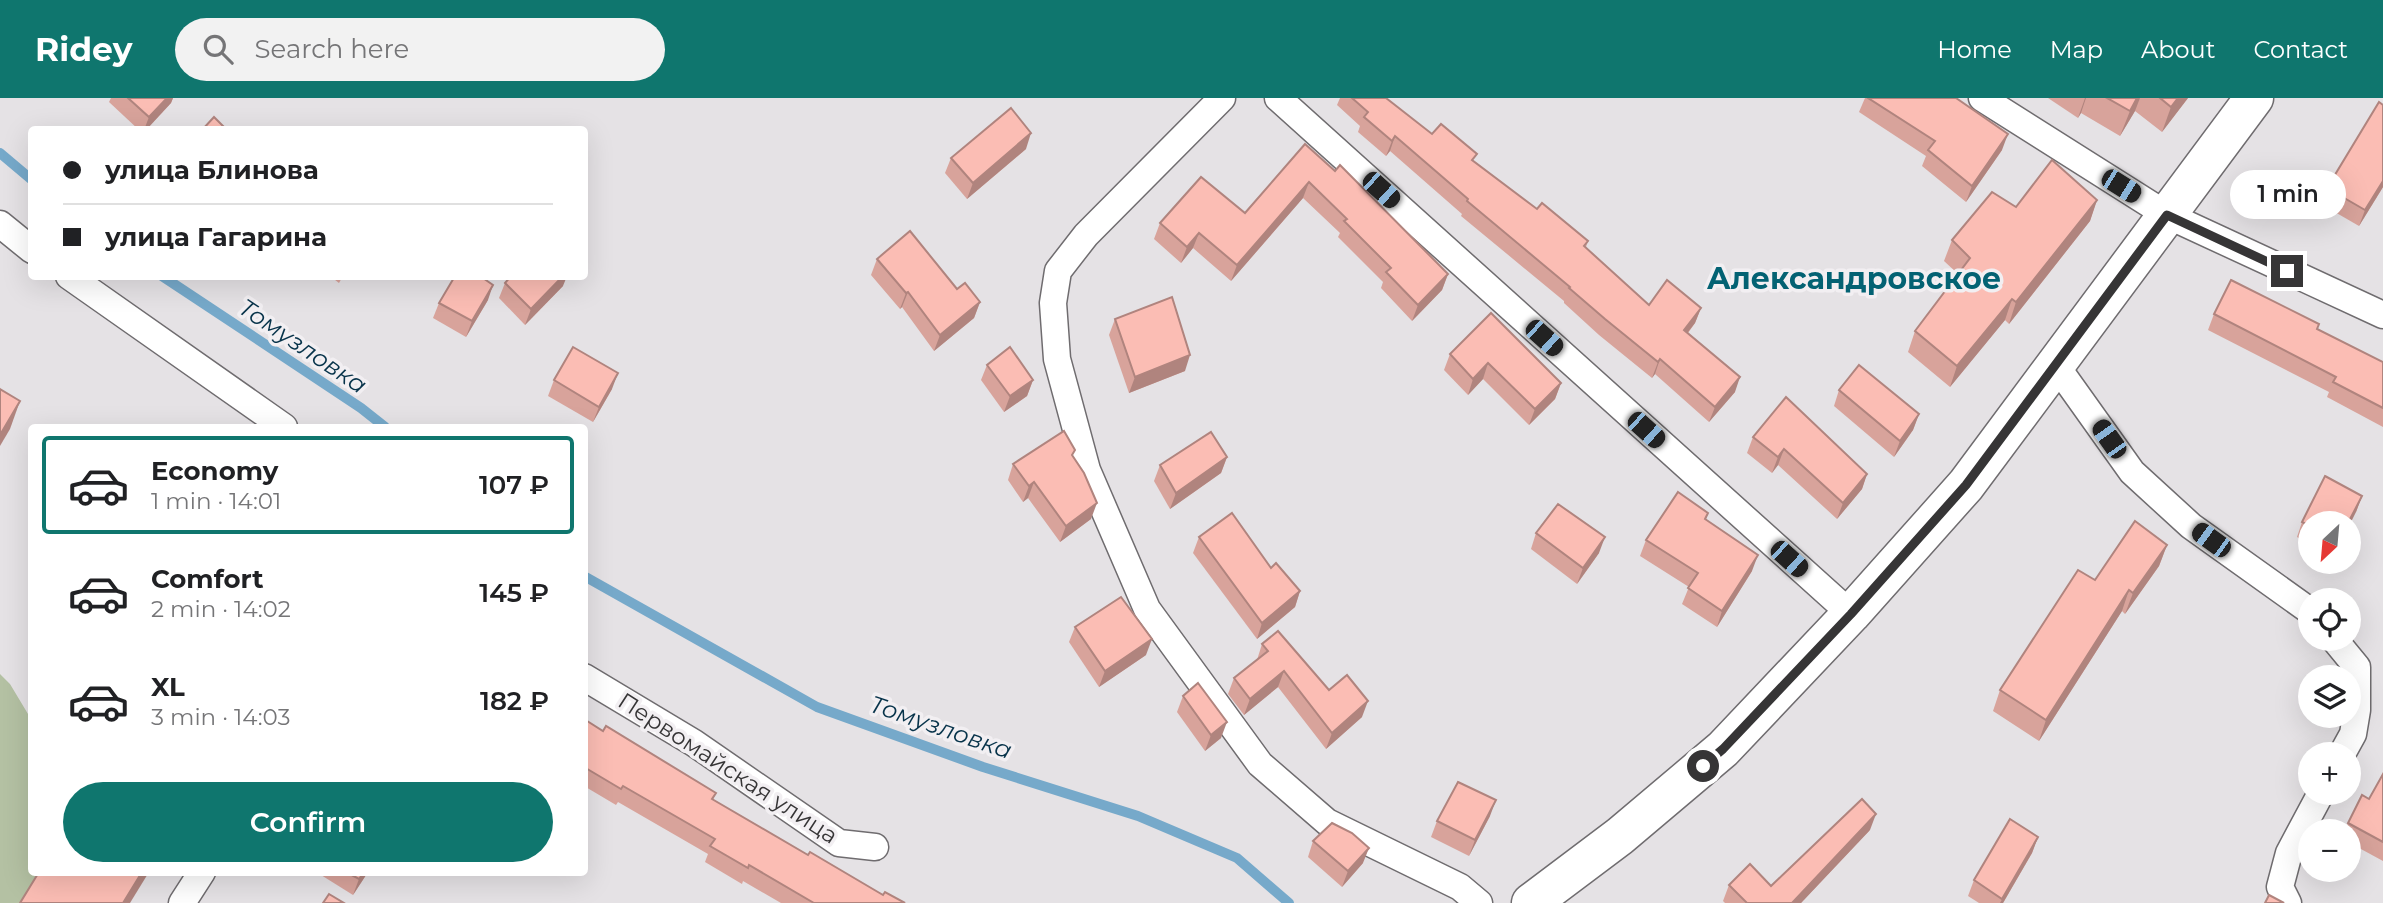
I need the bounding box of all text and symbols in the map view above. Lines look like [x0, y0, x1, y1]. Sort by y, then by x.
search box [175, 18, 665, 81]
text: Ridey [35, 29, 133, 69]
icon: search [199, 30, 237, 68]
text: Search here [255, 33, 409, 65]
text: Home [1937, 35, 2012, 64]
text: Map [2050, 35, 2103, 64]
text: About [2141, 35, 2215, 64]
text: Contact [2253, 35, 2348, 64]
text: улица Блинова [105, 154, 319, 186]
car [2098, 166, 2145, 206]
car [1359, 168, 1404, 212]
callout: 1 min [2229, 170, 2345, 218]
text: 1 min [2257, 180, 2319, 208]
text: улица Гагарина [105, 221, 327, 253]
route end [2271, 255, 2303, 287]
district label: Александровское [1707, 260, 2001, 297]
water label: Томузловка [233, 292, 373, 400]
car [1522, 316, 1567, 360]
car [1624, 408, 1669, 452]
car [2089, 416, 2130, 462]
icon: car [67, 454, 130, 517]
text: Economy [151, 455, 278, 487]
text: 107 ₽ [479, 469, 549, 501]
text: 1 min · 14:01 [151, 487, 281, 515]
north arrow [2298, 511, 2361, 574]
map controls [2298, 511, 2361, 882]
car [2188, 519, 2235, 561]
car [1767, 537, 1812, 581]
icon: car [67, 562, 130, 625]
text: Comfort [151, 563, 263, 595]
text: 145 ₽ [479, 577, 549, 609]
button: locate [2298, 588, 2361, 651]
text: 2 min · 14:02 [151, 595, 291, 623]
button: layers [2298, 665, 2361, 728]
icon: car [67, 670, 130, 733]
text: XL [151, 671, 185, 703]
text: 182 ₽ [480, 685, 549, 717]
street label: Первомайская улица [613, 686, 843, 850]
water label: Томузловка [866, 689, 1016, 765]
text: 3 min · 14:03 [151, 703, 290, 731]
button: + [2298, 742, 2361, 805]
route start [1687, 750, 1719, 782]
button: Confirm [63, 782, 553, 862]
button: − [2298, 819, 2361, 882]

